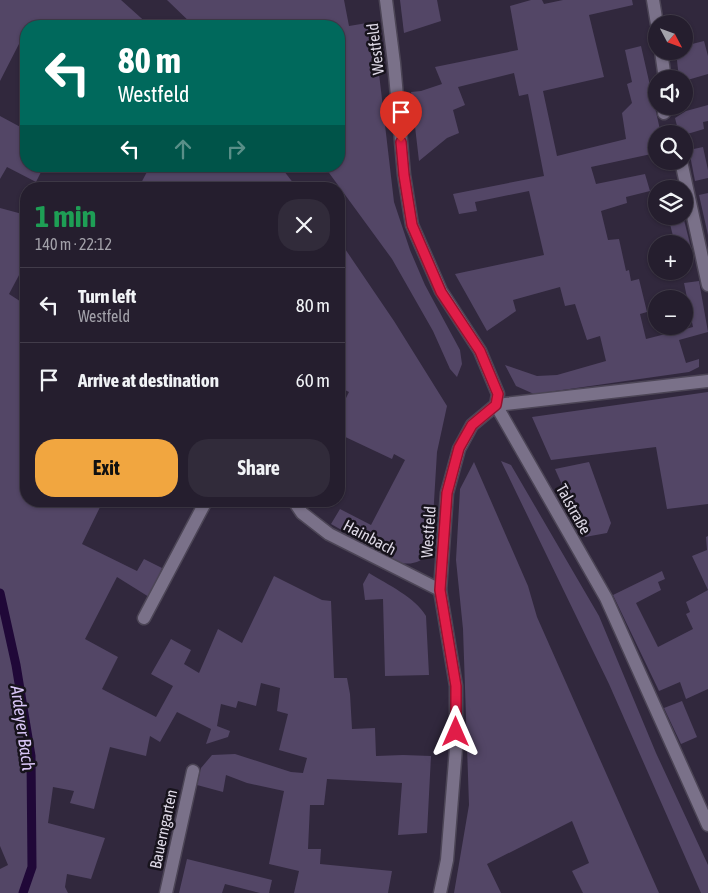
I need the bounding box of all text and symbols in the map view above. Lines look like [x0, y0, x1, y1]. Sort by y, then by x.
north arrow [648, 15, 692, 60]
map controls [648, 15, 693, 335]
street label: Westfeld [363, 22, 387, 76]
icon: left [35, 40, 100, 105]
text: 80 m [118, 40, 181, 80]
button: sound [648, 70, 693, 115]
text: Westfeld [118, 81, 189, 107]
pin [380, 91, 422, 142]
icon: arrive [387, 98, 415, 126]
button: search [648, 125, 693, 170]
icon: left [116, 135, 144, 163]
icon: ahead [169, 135, 197, 163]
icon: right [222, 135, 250, 163]
button: layers [648, 180, 693, 225]
text: 1 min [35, 199, 96, 233]
button: close [278, 199, 330, 251]
text: 140 m · 22:12 [35, 235, 112, 253]
button: + [648, 235, 693, 280]
text: Turn left [78, 285, 136, 307]
button: − [648, 290, 693, 335]
icon: left [35, 291, 63, 319]
text: 80 m [296, 294, 330, 316]
text: Westfeld [78, 307, 130, 325]
icon: arrive [35, 366, 63, 394]
text: Arrive at destination [78, 369, 219, 391]
text: 60 m [296, 369, 330, 391]
button: Exit [35, 439, 178, 497]
button: Share [188, 439, 330, 497]
street label: Talstraße [553, 481, 595, 537]
street label: Westfeld [417, 505, 439, 559]
street label: Hainbach [341, 516, 399, 558]
water label: Ardeyer Bach [7, 683, 39, 772]
position arrow [429, 705, 481, 757]
street label: Bauerngarten [146, 788, 181, 870]

